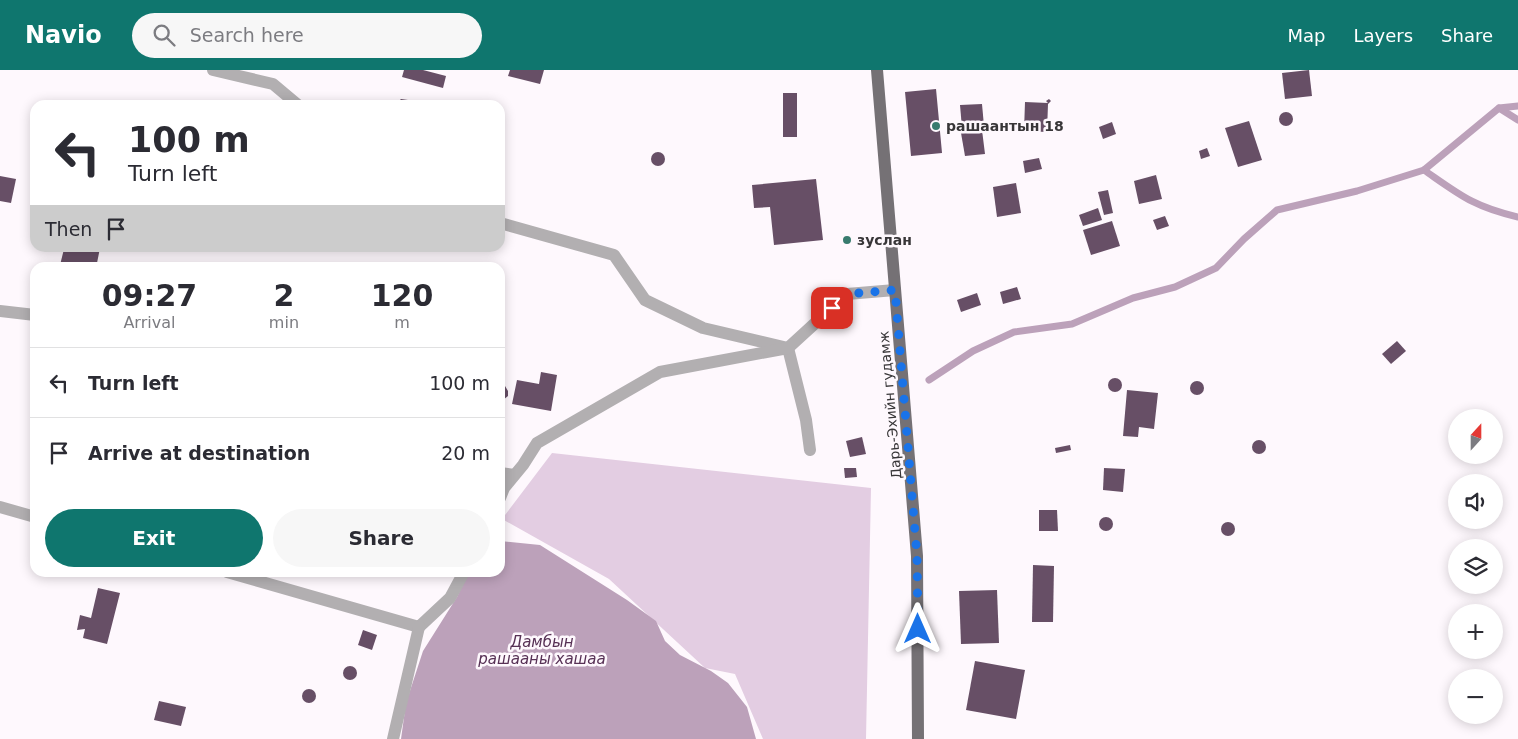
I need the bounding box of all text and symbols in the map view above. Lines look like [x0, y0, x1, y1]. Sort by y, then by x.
search box [132, 13, 482, 58]
text: Navio [25, 21, 102, 49]
icon: search [150, 21, 178, 49]
text: Search here [190, 24, 304, 46]
text: Map [1287, 25, 1325, 46]
text: Layers [1353, 25, 1413, 46]
text: Share [1441, 25, 1493, 46]
place label: рашаантын 18 [946, 118, 1064, 134]
icon: left [45, 120, 110, 185]
text: 100 m [128, 120, 250, 160]
marker: рашаантын 18 [930, 120, 942, 132]
text: Turn left [128, 161, 217, 186]
icon: arrive [102, 215, 130, 243]
text: Then [45, 218, 92, 240]
place label: зуслан [857, 232, 912, 248]
marker: зуслан [841, 234, 853, 246]
text: 09:27 [102, 278, 197, 313]
text: 2 [273, 278, 294, 313]
text: 120 [371, 278, 433, 313]
pin [811, 287, 853, 329]
icon: arrive [818, 294, 846, 322]
text: Arrival [123, 313, 175, 332]
text: min [269, 313, 299, 332]
text: m [394, 313, 410, 332]
street label: Дарь-Эхийн гудамж [876, 330, 904, 480]
icon: left [45, 369, 73, 397]
text: Turn left [88, 372, 179, 394]
text: 100 m [429, 372, 490, 394]
north arrow [1448, 409, 1502, 464]
map controls [1448, 409, 1503, 724]
icon: arrive [45, 439, 73, 467]
text: Arrive at destination [88, 442, 310, 464]
text: 20 m [441, 442, 490, 464]
button: sound [1448, 474, 1503, 529]
button: Exit [45, 509, 263, 567]
button: Share [273, 509, 490, 567]
button: layers [1448, 539, 1503, 594]
position arrow [891, 602, 943, 654]
button: + [1448, 604, 1503, 659]
water label: Дамбын рашааны хашаа [477, 633, 606, 668]
button: − [1448, 669, 1503, 724]

